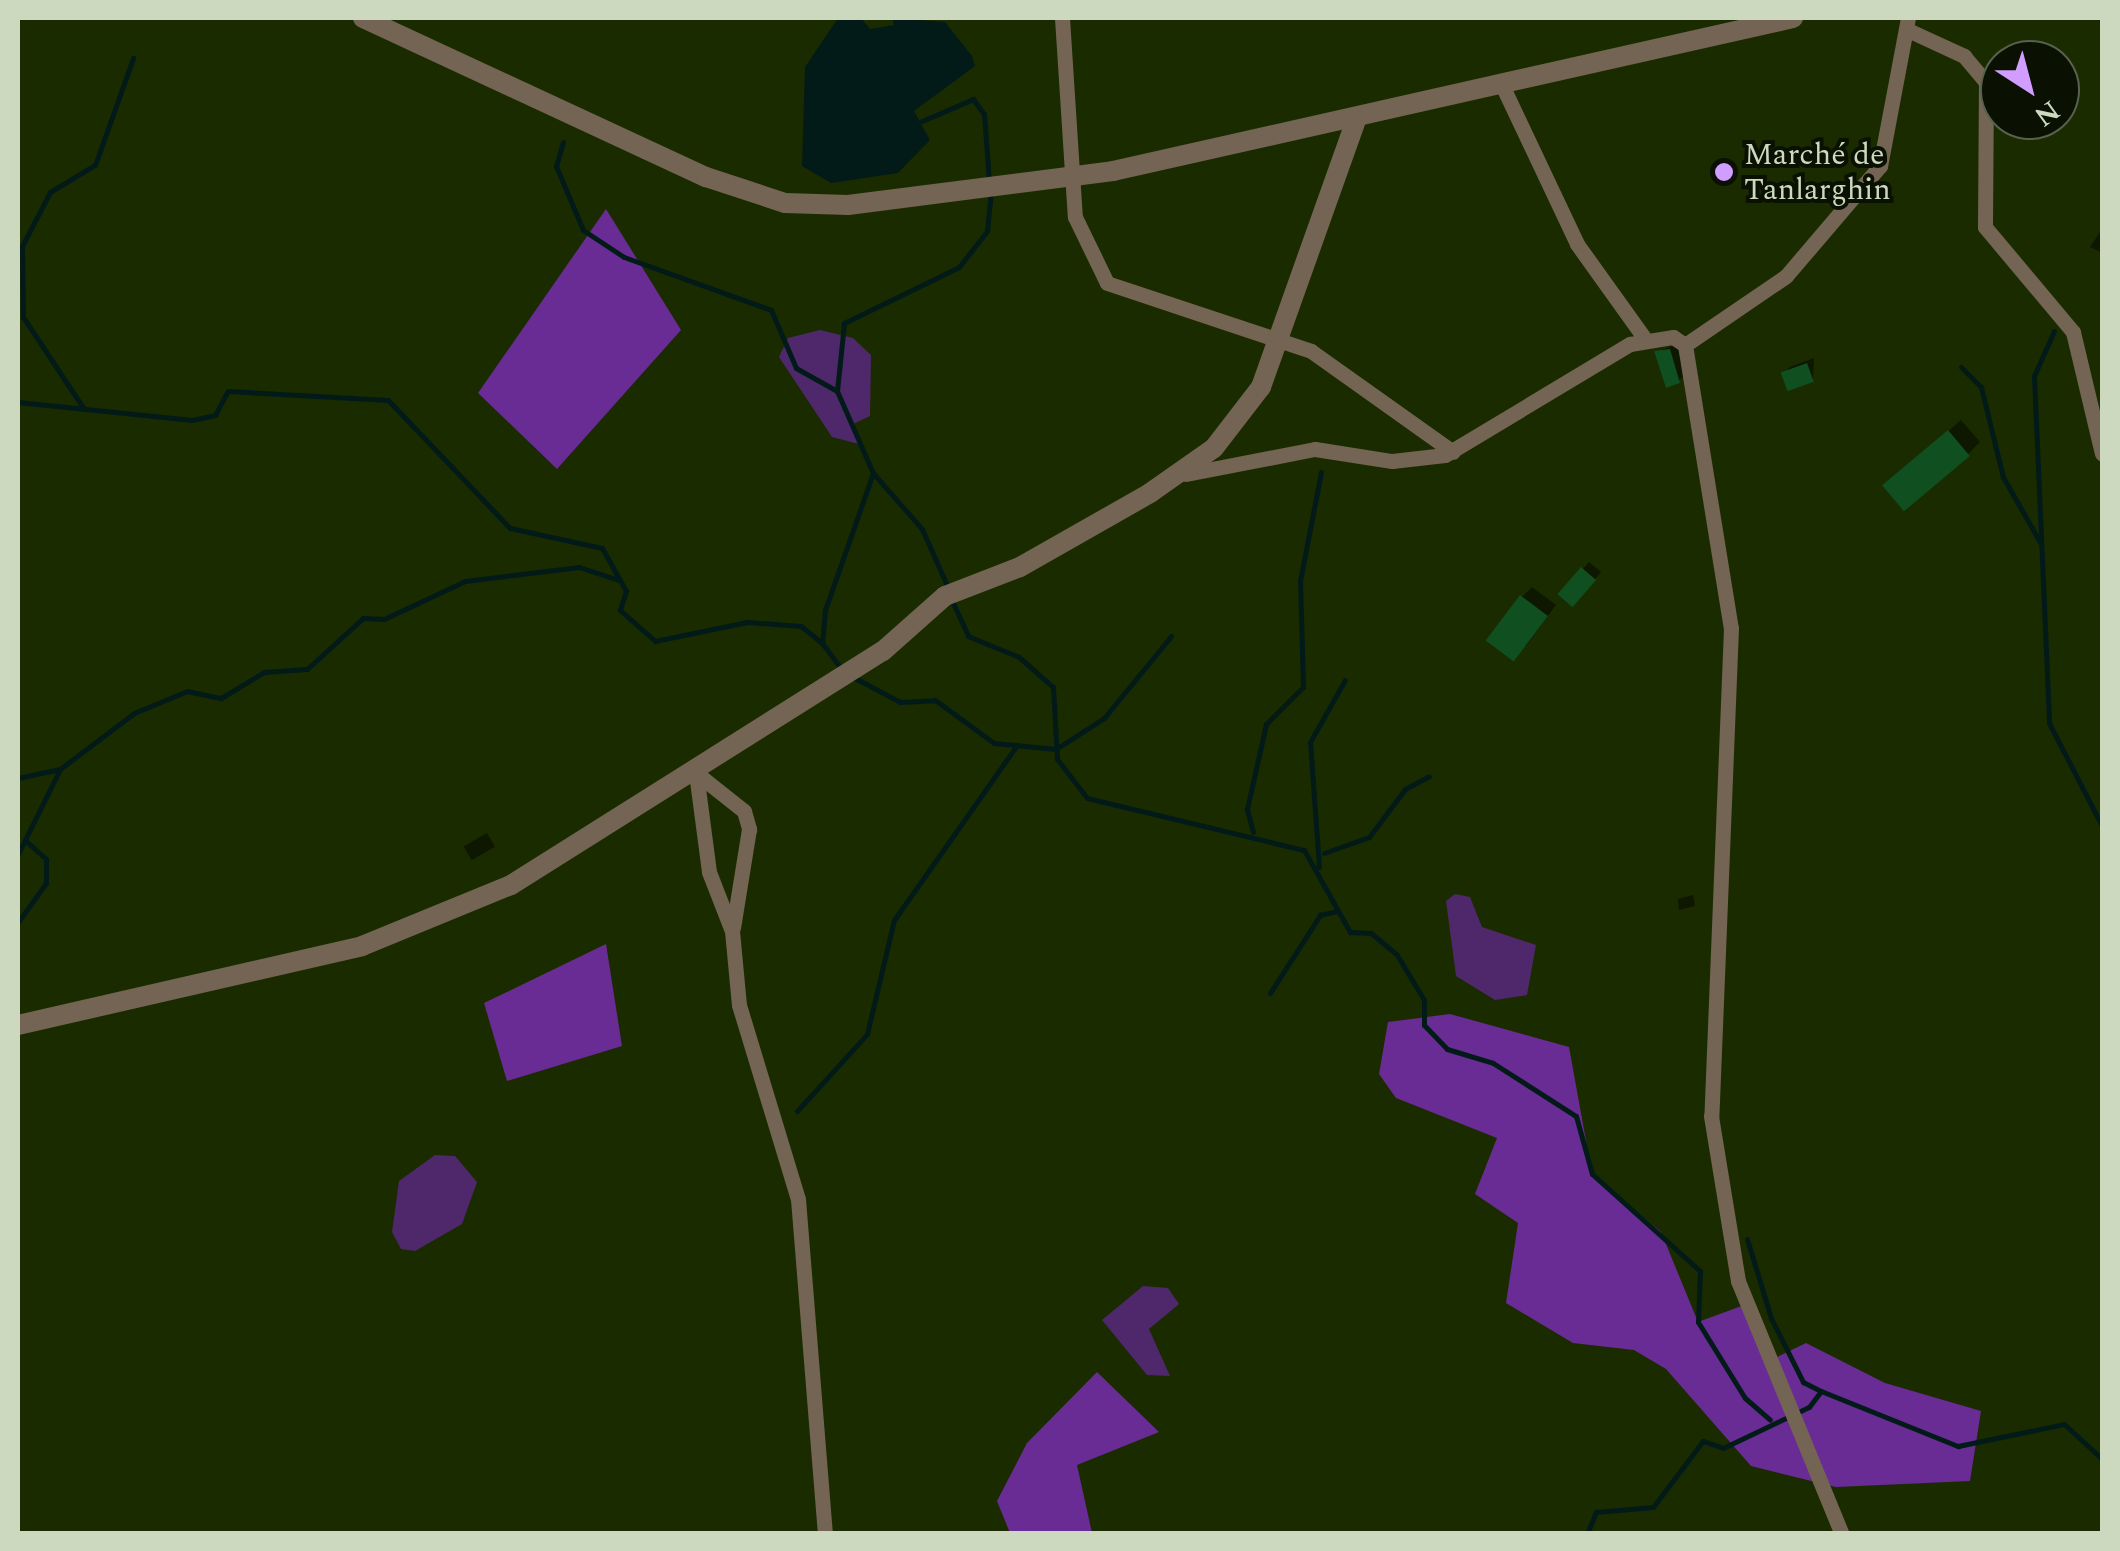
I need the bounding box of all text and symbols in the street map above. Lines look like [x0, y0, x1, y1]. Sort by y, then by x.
north arrow [1980, 40, 2080, 140]
text: N [2025, 89, 2069, 137]
place label: Marché de Tanlarghin [1744, 137, 1891, 208]
marker: Marché de Tanlarghin [1713, 161, 1735, 183]

